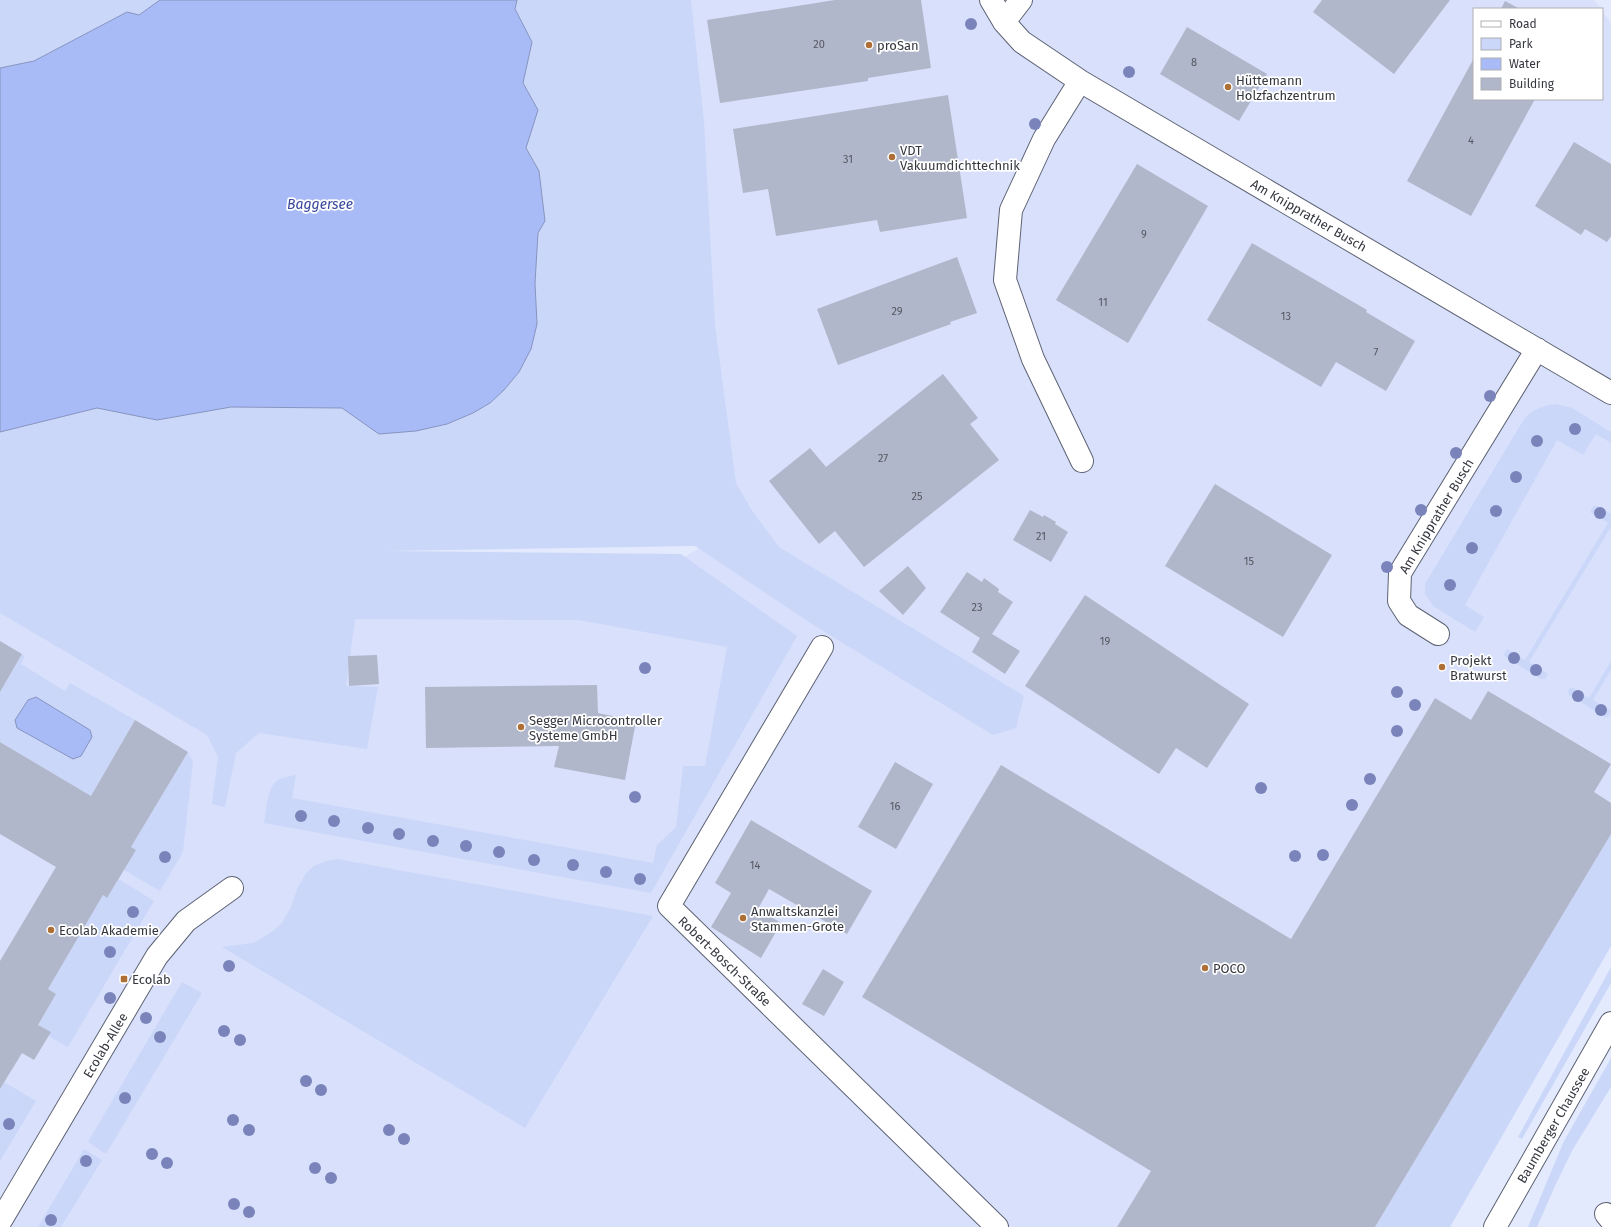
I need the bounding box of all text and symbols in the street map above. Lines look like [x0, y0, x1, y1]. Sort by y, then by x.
legend [1473, 8, 1603, 100]
text: Road [1509, 17, 1537, 31]
text: Park [1509, 37, 1533, 51]
house number: 20 [813, 38, 825, 51]
place label: proSan [877, 38, 919, 53]
marker: proSan [864, 40, 874, 50]
house number: 8 [1191, 56, 1197, 69]
text: Water [1509, 57, 1541, 71]
place label: Hüttemann Holzfachzentrum [1236, 73, 1336, 103]
text: Building [1509, 77, 1555, 91]
marker: Hüttemann Holzfachzentrum [1223, 82, 1233, 92]
house number: 4 [1468, 134, 1474, 147]
place label: VDT Vakuumdichttechnik [900, 143, 1020, 173]
marker: VDT Vakuumdichttechnik [887, 152, 897, 162]
house number: 31 [843, 153, 853, 166]
street label: Am Knipprather Busch [1248, 176, 1369, 255]
water label: Baggersee [287, 196, 353, 213]
house number: 9 [1141, 228, 1147, 241]
house number: 11 [1098, 296, 1108, 309]
house number: 29 [891, 305, 903, 318]
house number: 13 [1281, 310, 1291, 323]
house number: 7 [1374, 346, 1379, 359]
house number: 27 [878, 452, 888, 465]
street label: Am Knipprather Busch [1396, 456, 1477, 576]
house number: 25 [912, 490, 923, 503]
house number: 21 [1036, 530, 1046, 543]
house number: 15 [1244, 555, 1255, 568]
house number: 23 [972, 601, 982, 614]
house number: 19 [1100, 635, 1110, 648]
place label: Projekt Bratwurst [1450, 653, 1507, 683]
marker: Projekt Bratwurst [1437, 662, 1447, 672]
place label: Segger Microcontroller Systeme GmbH [529, 713, 662, 743]
marker: Segger Microcontroller Systeme GmbH [516, 722, 526, 732]
house number: 16 [890, 800, 900, 813]
house number: 14 [750, 859, 760, 872]
place label: Anwaltskanzlei Stammen-Grote [751, 904, 844, 934]
street label: Robert-Bosch-Straße [675, 913, 774, 1009]
marker: Anwaltskanzlei Stammen-Grote [738, 913, 748, 923]
place label: Ecolab Akademie [59, 923, 159, 938]
marker: Ecolab Akademie [46, 925, 56, 935]
place label: POCO [1213, 961, 1246, 976]
marker: POCO [1200, 963, 1210, 973]
place label: Ecolab [132, 972, 171, 987]
marker: Ecolab [119, 974, 129, 984]
street label: Ecolab-Allee [80, 1010, 131, 1080]
street label: Baumberger Chaussee [1514, 1065, 1593, 1186]

